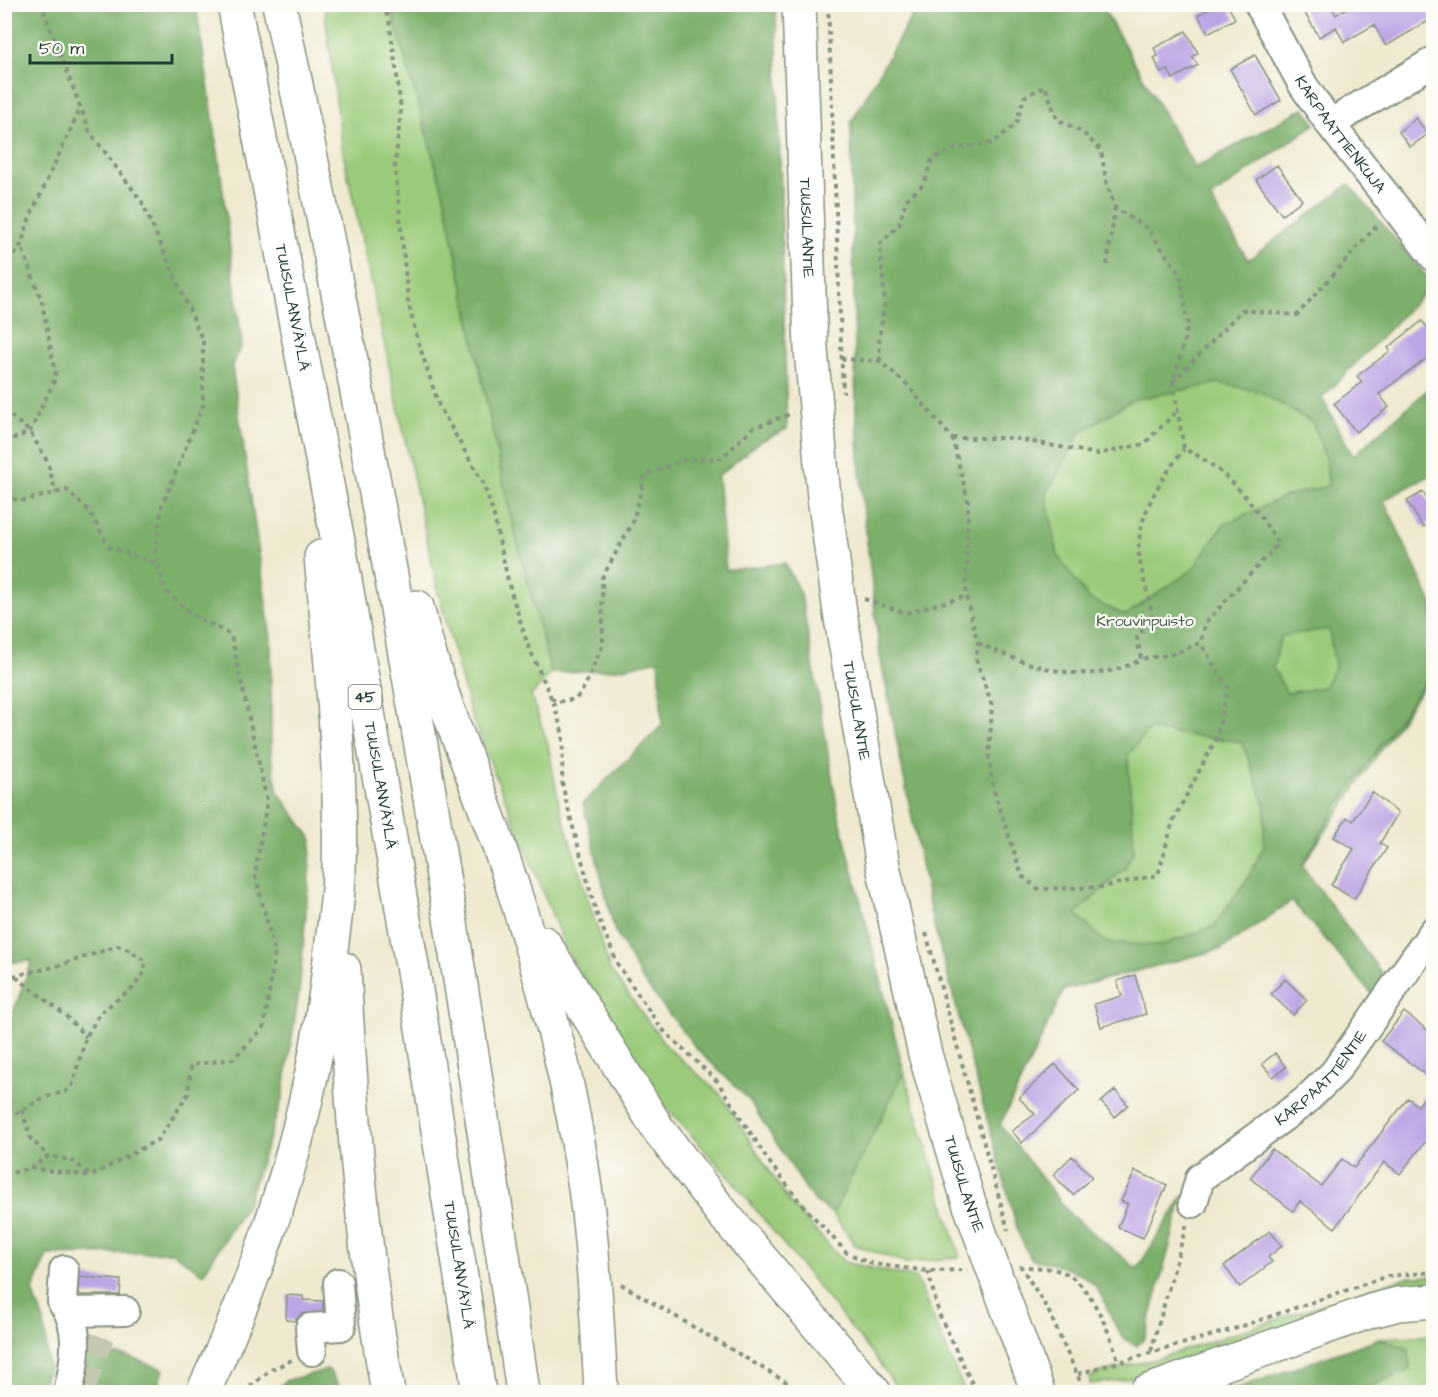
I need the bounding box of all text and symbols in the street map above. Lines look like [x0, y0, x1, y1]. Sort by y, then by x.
scale bar [30, 27, 172, 65]
text: 50 m [39, 36, 84, 61]
street label: KARPAATTIENKUJA [1289, 72, 1391, 198]
street label: TUUSULANTIE [794, 177, 820, 279]
street label: TUUSULANVÄYLÄ [270, 242, 316, 373]
park label: Krouvinpuisto [1096, 610, 1194, 632]
street label: TUUSULANTIE [837, 659, 876, 763]
road number: 45 [348, 685, 382, 709]
street label: TUUSULANVÄYLÄ [359, 720, 403, 851]
street label: KARPAATTIENTIE [1270, 1025, 1372, 1131]
street label: TUUSULANTIE [939, 1133, 990, 1236]
street label: TUUSULANVÄYLÄ [438, 1200, 480, 1330]

